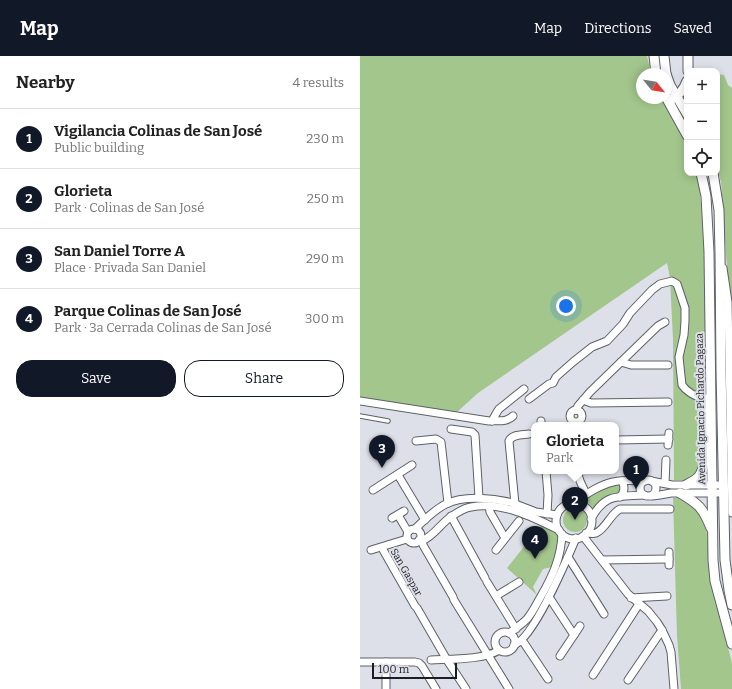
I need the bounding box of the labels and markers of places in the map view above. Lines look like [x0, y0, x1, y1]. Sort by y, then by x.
pin: 3 [369, 435, 395, 468]
pin: 1 [623, 456, 649, 489]
pin: 2 [562, 487, 588, 520]
pin: 4 [522, 526, 548, 559]

